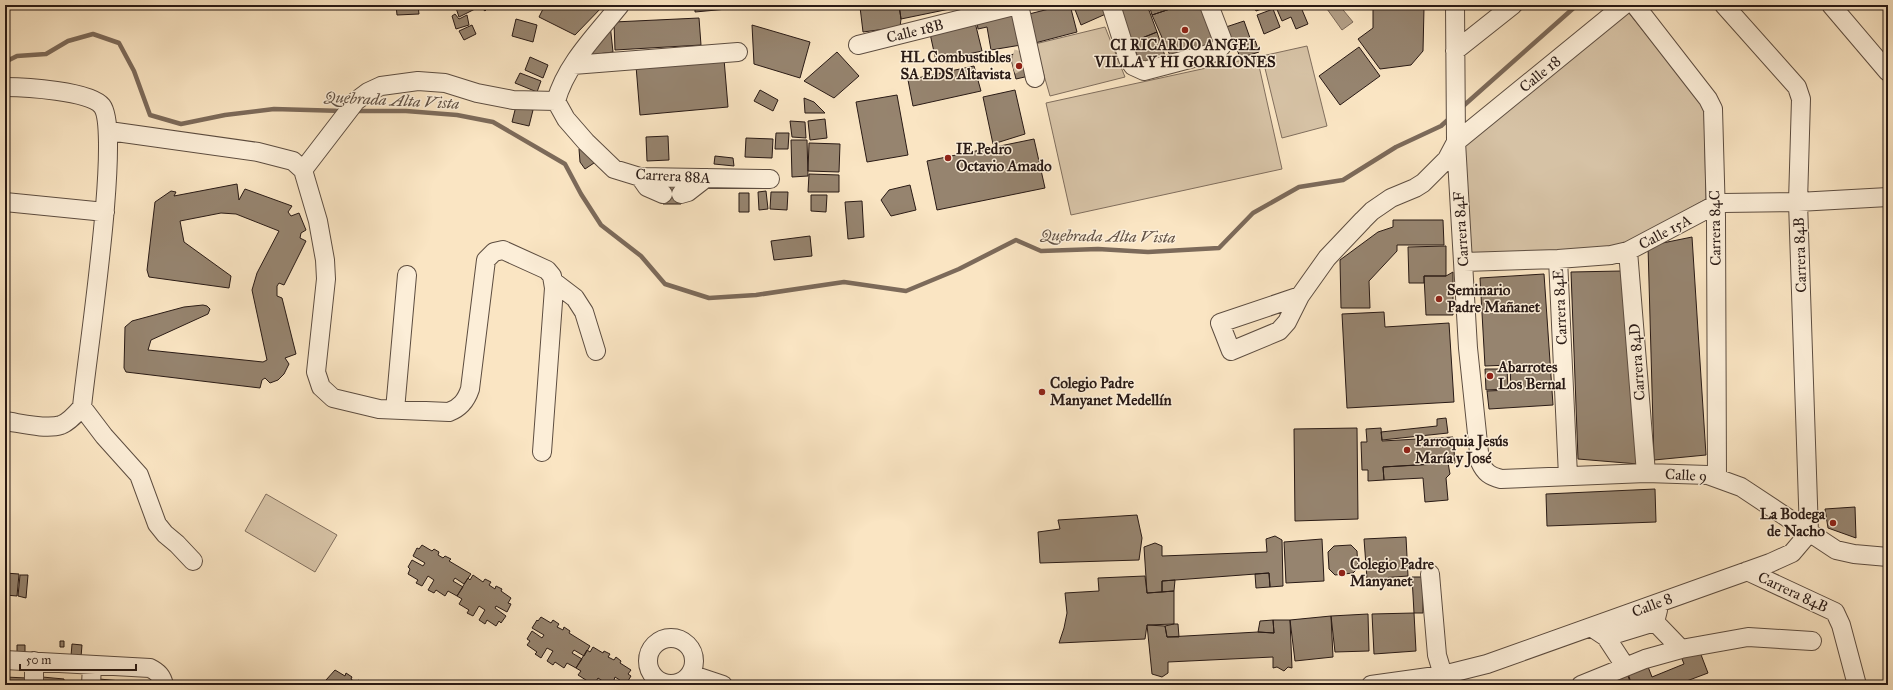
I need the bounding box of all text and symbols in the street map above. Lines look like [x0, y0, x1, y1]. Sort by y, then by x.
street label: Calle 18B [885, 15, 945, 47]
marker: CI RICARDO ANGEL VILLA Y HI GORRIONES [1180, 25, 1190, 35]
place label: CI RICARDO ANGEL VILLA Y HI GORRIONES [1093, 36, 1276, 71]
place label: HL Combustibles SA EDS Altavista [900, 48, 1012, 83]
street label: Calle 18 [1516, 52, 1564, 96]
marker: HL Combustibles SA EDS Altavista [1014, 61, 1024, 71]
water label: Quebrada Alta Vista [323, 87, 460, 113]
place label: IE Pedro Octavio Amado [956, 140, 1052, 175]
marker: IE Pedro Octavio Amado [943, 153, 953, 163]
street label: Carrera 88A [635, 165, 711, 187]
street label: Carrera 84C [1705, 190, 1725, 266]
street label: Carrera 84F [1449, 191, 1473, 267]
street label: Calle 15A [1636, 211, 1694, 253]
street label: Carrera 84B [1790, 217, 1810, 293]
water label: Quebrada Alta Vista [1039, 225, 1176, 247]
street label: Carrera 84E [1549, 268, 1571, 346]
place label: Seminario Padre Mañanet [1447, 281, 1541, 316]
marker: Seminario Padre Mañanet [1434, 294, 1444, 304]
street label: Carrera 84D [1625, 323, 1649, 401]
place label: Abarrotes Los Bernal [1497, 358, 1567, 393]
marker: Abarrotes Los Bernal [1485, 371, 1495, 381]
place label: Colegio Padre Manyanet Medellín [1050, 374, 1172, 410]
marker: Colegio Padre Manyanet Medellín [1037, 387, 1047, 397]
place label: Parroquia Jesús María y José [1415, 432, 1509, 468]
marker: Parroquia Jesús María y José [1402, 445, 1412, 455]
street label: Calle 9 [1664, 465, 1708, 485]
place label: La Bodega de Nacho [1760, 505, 1826, 540]
marker: La Bodega de Nacho [1828, 518, 1838, 528]
place label: Colegio Padre Manyanet [1350, 555, 1435, 591]
marker: Colegio Padre Manyanet [1337, 568, 1347, 578]
street label: Carrera 84B [1755, 568, 1831, 616]
street label: Calle 8 [1629, 589, 1675, 621]
scale bar [20, 646, 136, 672]
text: 50 m [26, 653, 51, 667]

